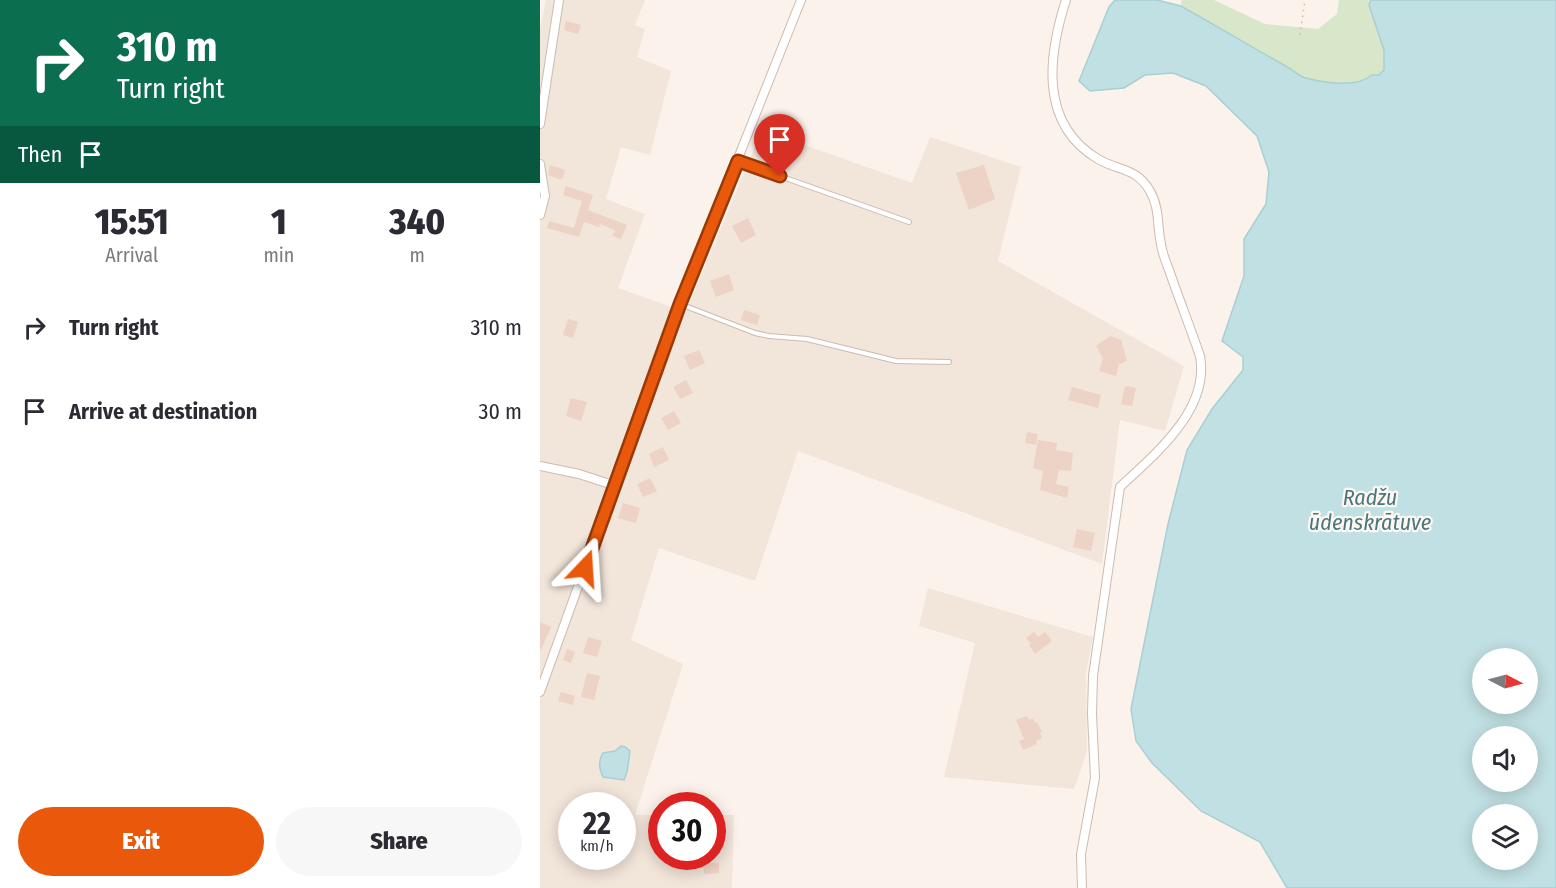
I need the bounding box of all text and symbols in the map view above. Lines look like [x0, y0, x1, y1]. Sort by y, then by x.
text: 310 m [117, 22, 218, 72]
icon: right [18, 24, 96, 102]
text: Turn right [117, 73, 225, 105]
pin [754, 114, 805, 176]
icon: arrive [763, 123, 796, 156]
icon: arrive [74, 138, 107, 171]
text: Then [18, 141, 62, 168]
text: 15:51 [95, 200, 169, 244]
text: 1 [271, 200, 287, 244]
text: 340 [389, 200, 445, 244]
text: Arrival [105, 243, 158, 267]
text: min [263, 243, 294, 267]
text: m [409, 243, 425, 267]
icon: right [18, 311, 51, 344]
text: Turn right [69, 314, 158, 341]
text: 310 m [470, 314, 522, 341]
icon: arrive [18, 395, 51, 428]
text: Arrive at destination [69, 398, 257, 425]
text: 30 m [479, 398, 522, 425]
water label: Radžu ūdenskrātuve [1309, 484, 1431, 536]
position arrow [553, 536, 617, 600]
north arrow [1472, 648, 1538, 714]
map controls [1472, 648, 1538, 870]
button: sound [1472, 726, 1538, 792]
speed limit sign: 30 [648, 792, 726, 870]
button: layers [1472, 804, 1538, 870]
text: 22 [583, 806, 611, 842]
button: Exit [18, 807, 264, 876]
button: Share [276, 807, 522, 876]
text: km/h [580, 837, 614, 855]

